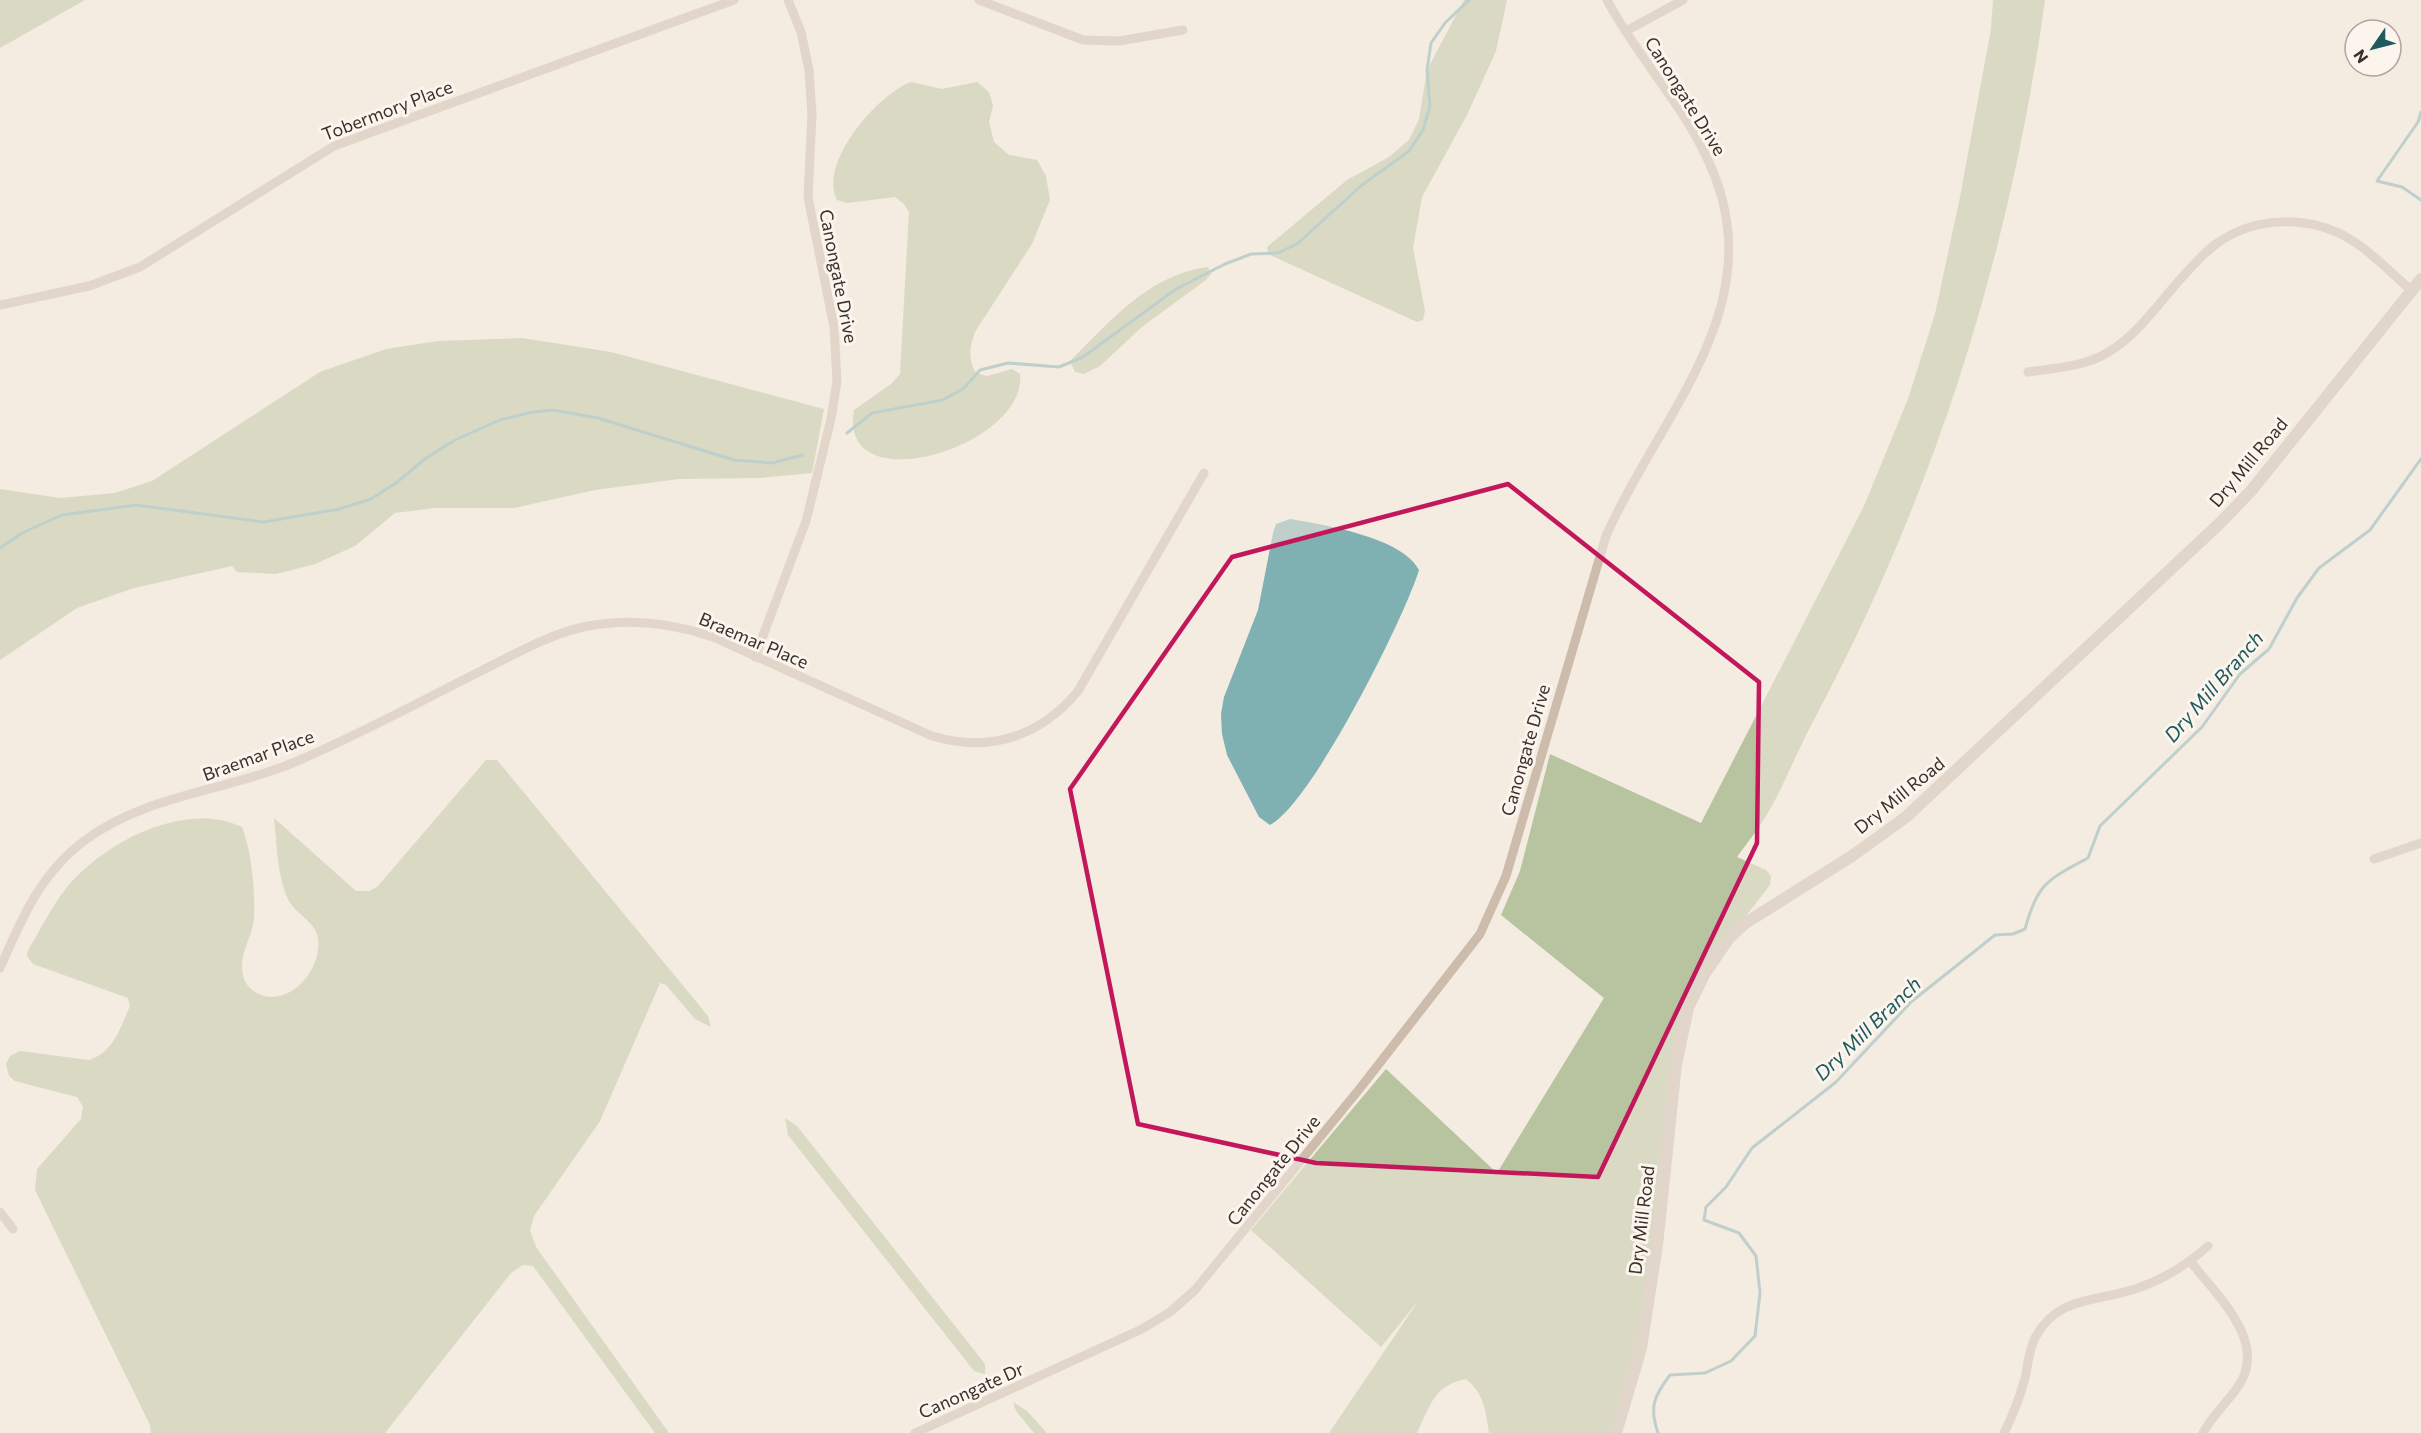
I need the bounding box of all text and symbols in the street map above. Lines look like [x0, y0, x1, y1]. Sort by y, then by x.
north arrow [2343, 18, 2403, 78]
street label: Canongate Drive [1641, 33, 1731, 159]
text: N [2349, 47, 2372, 67]
street label: Tobermory Place [318, 75, 456, 145]
street label: Canongate Drive [815, 207, 863, 345]
street label: Dry Mill Road [2204, 413, 2292, 511]
street label: Braemar Place [696, 607, 812, 673]
water label: Dry Mill Branch [2158, 626, 2268, 746]
street label: Canongate Drive [1496, 682, 1554, 818]
street label: Braemar Place [199, 725, 317, 785]
street label: Dry Mill Road [1849, 752, 1949, 838]
water label: Dry Mill Branch [1809, 971, 1925, 1085]
street label: Canongate Drive [1222, 1110, 1324, 1230]
street label: Dry Mill Road [1623, 1164, 1659, 1276]
street label: Canongate Dr [915, 1357, 1027, 1423]

